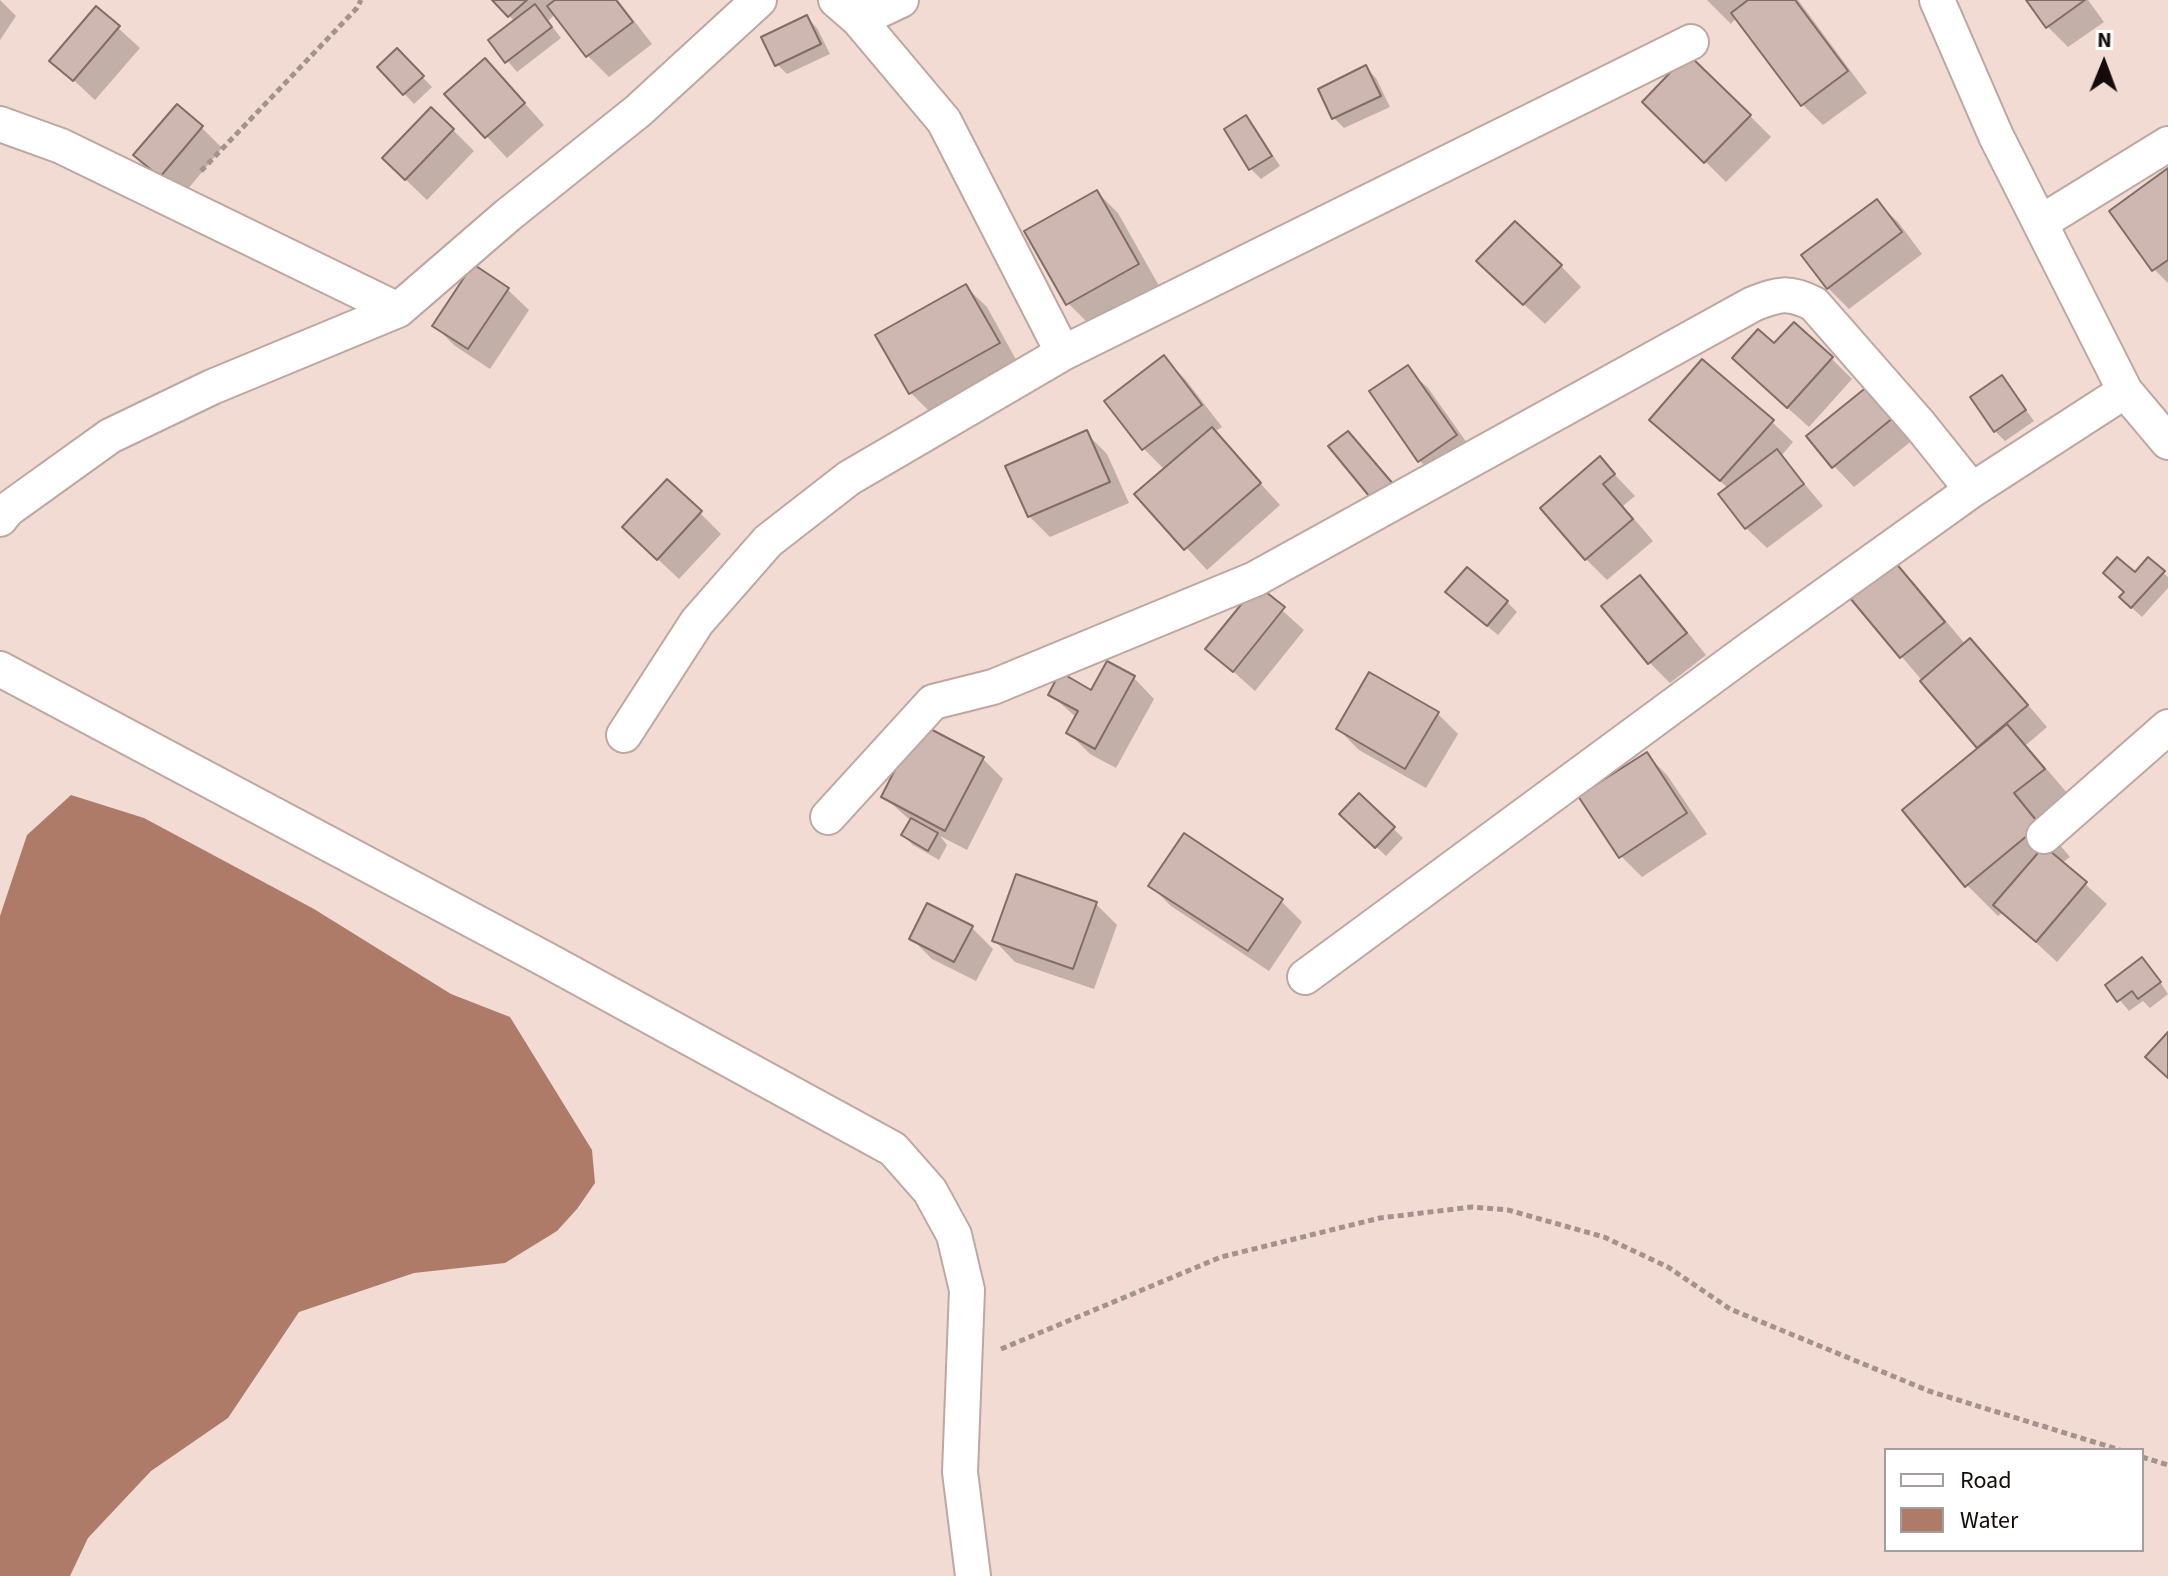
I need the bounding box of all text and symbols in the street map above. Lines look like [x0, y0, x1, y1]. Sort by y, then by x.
north arrow [2064, 24, 2144, 104]
text: N [2097, 24, 2112, 56]
legend [1884, 1448, 2144, 1552]
text: Road [1960, 1463, 2012, 1498]
text: Water [1960, 1503, 2018, 1538]

